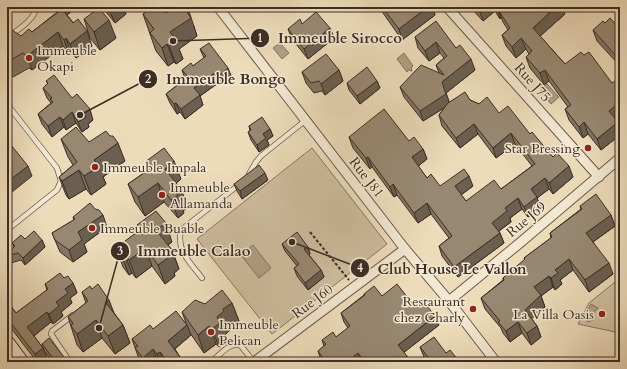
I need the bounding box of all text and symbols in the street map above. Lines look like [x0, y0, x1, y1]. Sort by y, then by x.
callout: Immeuble Sirocco [250, 24, 410, 51]
text: Immeuble Sirocco [278, 28, 402, 48]
text: 1 [257, 30, 263, 46]
place label: Immeuble Okapi [37, 41, 97, 76]
marker: Immeuble Okapi [24, 53, 34, 63]
street label: Rue J75 [510, 59, 555, 106]
callout: Immeuble Bongo [138, 66, 294, 93]
text: Immeuble Bongo [166, 69, 286, 89]
text: 2 [145, 71, 151, 87]
place label: Star Pressing [505, 139, 580, 158]
marker: Star Pressing [583, 143, 593, 153]
street label: Rue J81 [345, 153, 388, 202]
place label: Immeuble Impala [103, 158, 206, 177]
marker: Immeuble Impala [90, 162, 100, 172]
place label: Immeuble Allamanda [170, 178, 232, 213]
marker: Immeuble Allamanda [157, 190, 167, 200]
street label: Rue J69 [502, 197, 550, 242]
place label: Immeuble Buable [100, 219, 204, 238]
marker: Immeuble Buable [87, 223, 97, 233]
callout: Immeuble Calao [110, 238, 259, 265]
text: Immeuble Calao [137, 241, 251, 261]
text: 3 [117, 243, 123, 259]
callout: Club House Le Vallon [350, 255, 535, 282]
text: Club House Le Vallon [377, 259, 527, 279]
text: 4 [357, 260, 363, 276]
street label: Rue J60 [288, 280, 337, 323]
place label: Restaurant chez Charly [394, 292, 466, 327]
marker: Restaurant chez Charly [468, 304, 478, 314]
place label: La Villa Oasis [513, 305, 594, 324]
marker: La Villa Oasis [597, 309, 607, 319]
place label: Immeuble Pelican [219, 315, 279, 350]
marker: Immeuble Pelican [206, 327, 216, 337]

